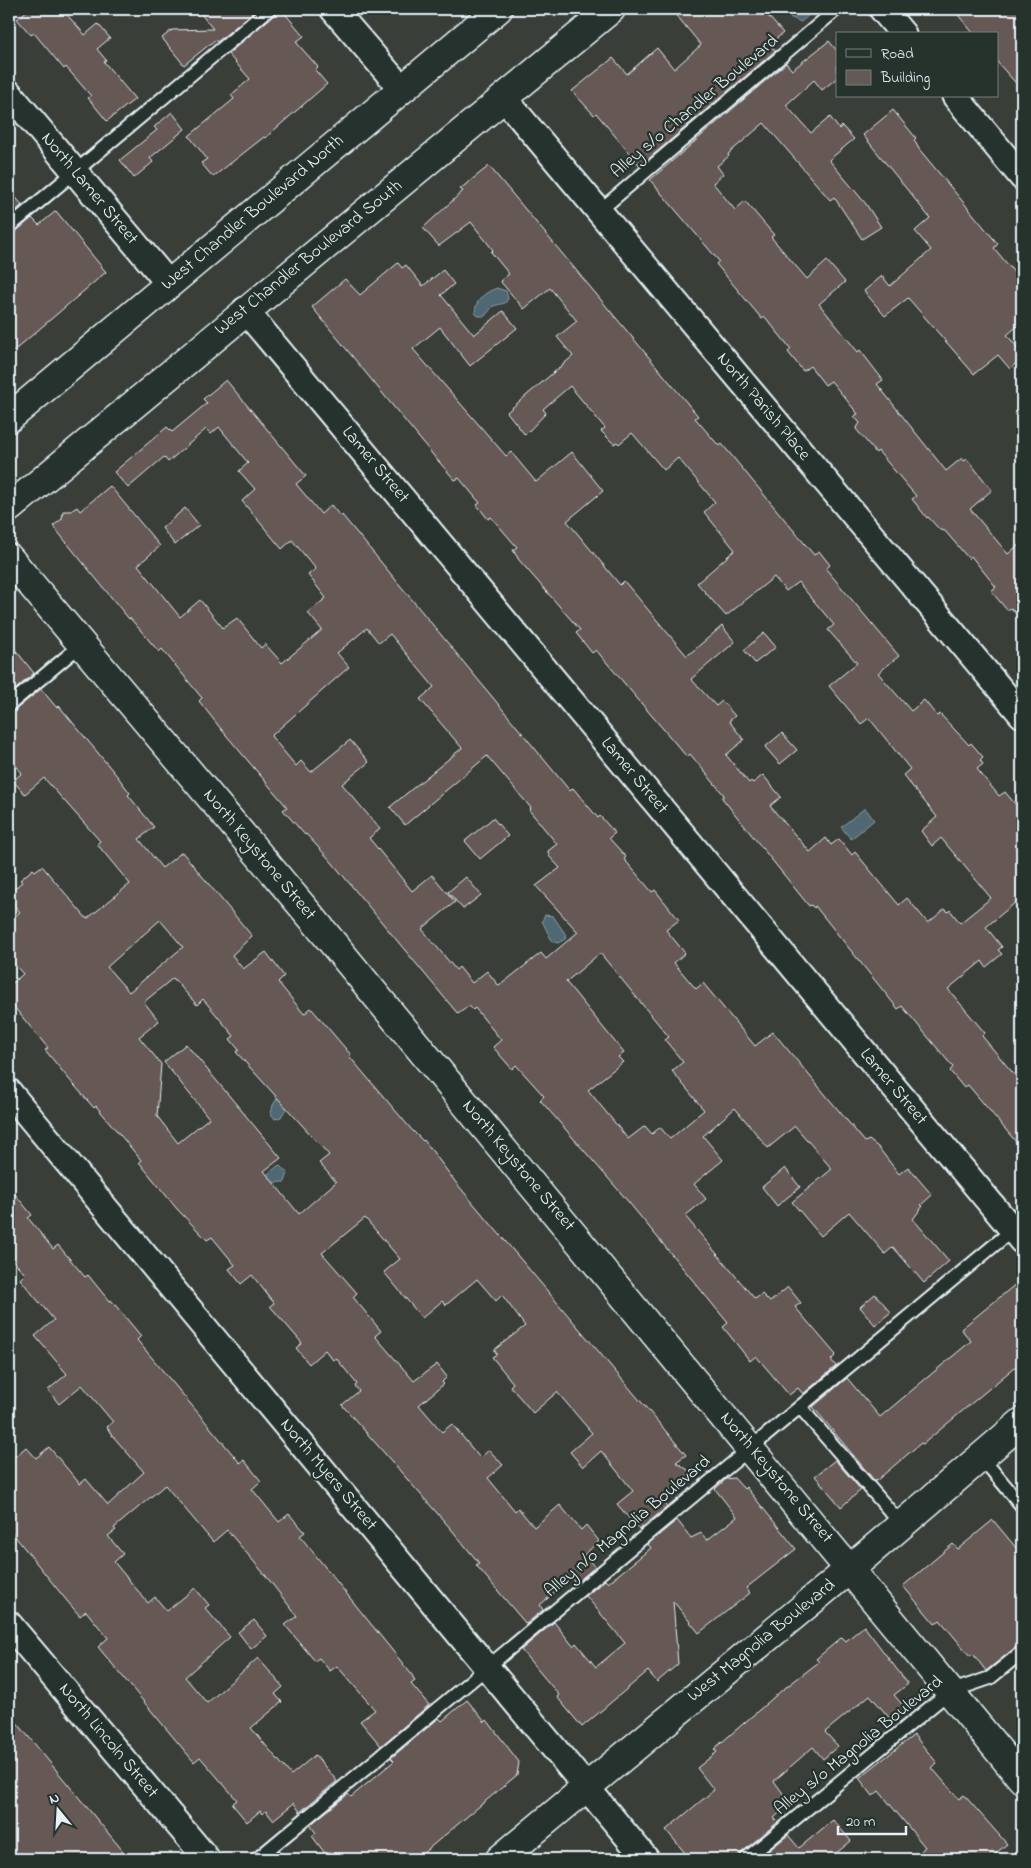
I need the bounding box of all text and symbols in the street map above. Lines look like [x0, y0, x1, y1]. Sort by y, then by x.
street label: Alley s/o Chandler Boulevard [606, 29, 784, 185]
legend [836, 32, 998, 98]
text: Road [881, 43, 914, 65]
text: Building [880, 67, 930, 90]
street label: North Lamer Street [34, 127, 144, 251]
street label: West Chandler Boulevard North [156, 129, 350, 297]
street label: West Chandler Boulevard South [209, 174, 409, 342]
street label: North Parish Place [710, 347, 817, 468]
street label: Lamer Street [335, 421, 415, 509]
street label: Lamer Street [594, 732, 674, 820]
street label: North Keystone Street [196, 784, 322, 926]
street label: Lamer Street [853, 1043, 933, 1131]
street label: North Keystone Street [455, 1095, 581, 1237]
street label: North Keystone Street [713, 1407, 839, 1549]
street label: North Myers Street [273, 1413, 383, 1537]
street label: Alley n/o Magnolia Boulevard [539, 1450, 717, 1605]
street label: West Magnolia Boulevard [682, 1573, 842, 1710]
street label: Alley s/o Magnolia Boulevard [769, 1670, 950, 1823]
street label: North Lincoln Street [54, 1679, 162, 1803]
north arrow [32, 1786, 82, 1836]
scale bar [838, 1803, 906, 1835]
text: 20 m [846, 1811, 876, 1833]

